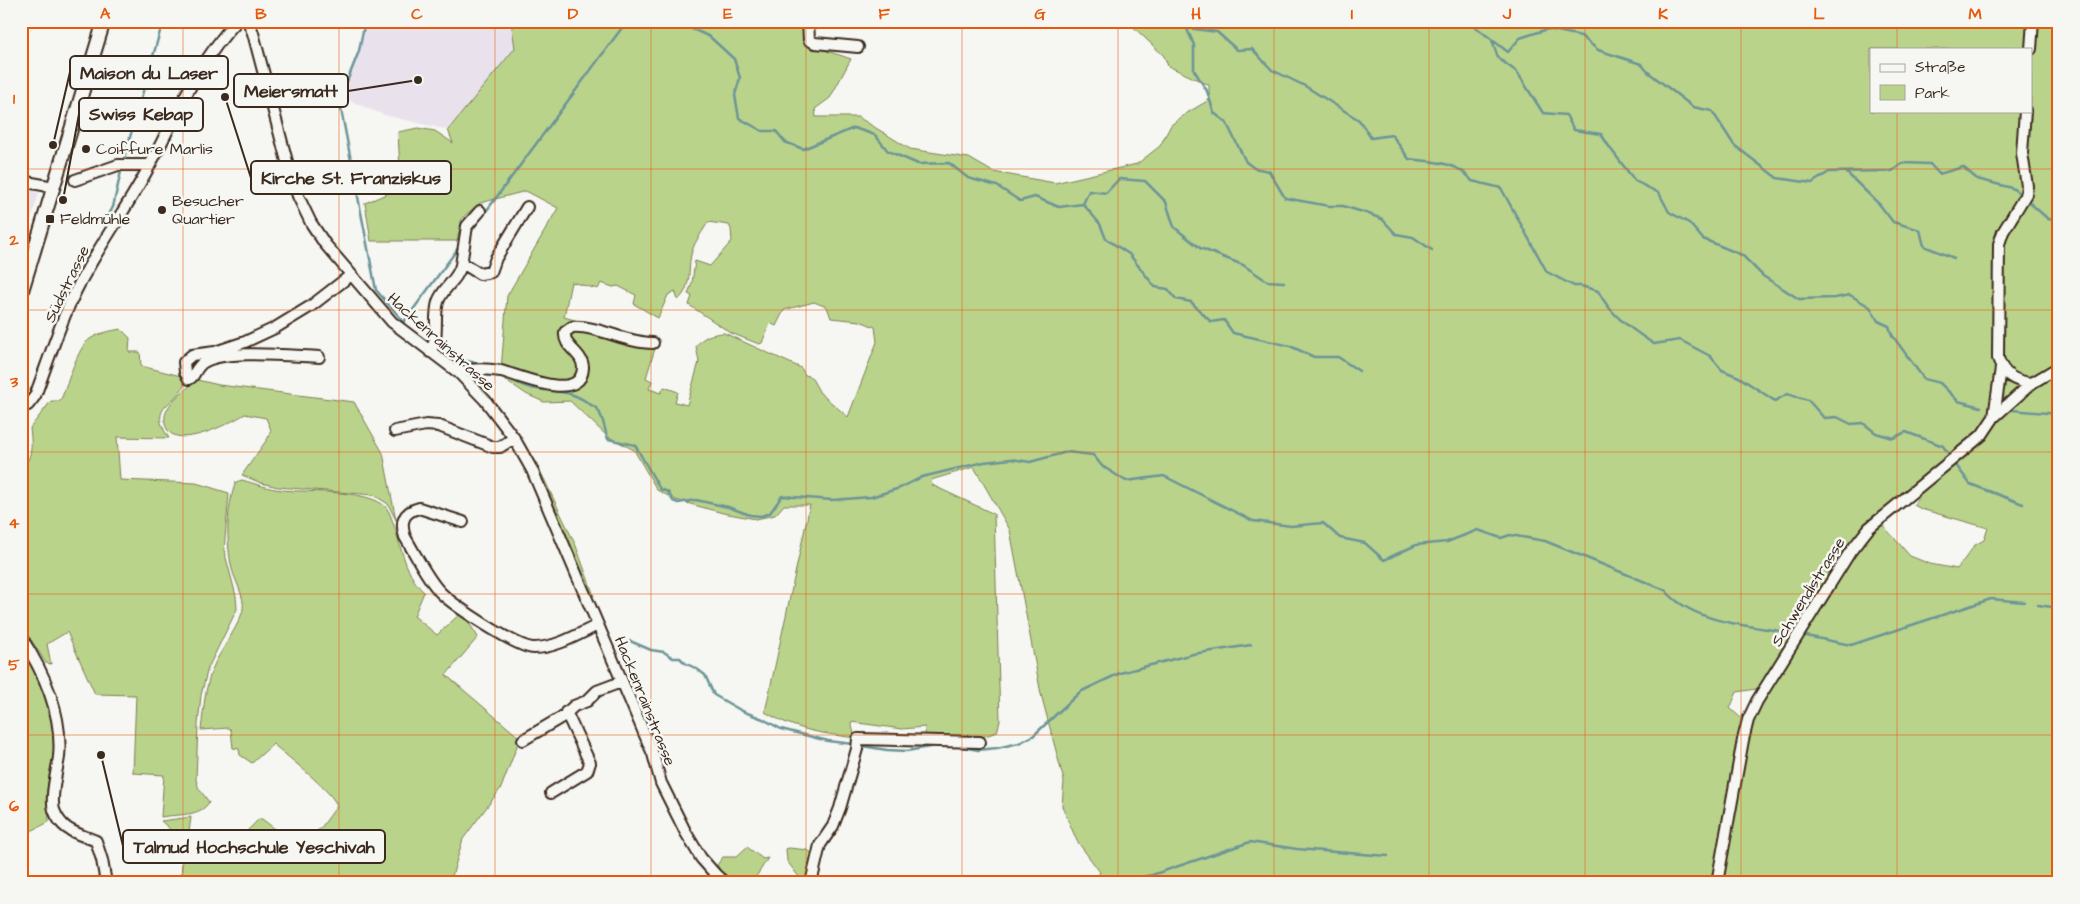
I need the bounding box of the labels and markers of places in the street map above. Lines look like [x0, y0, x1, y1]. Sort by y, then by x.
callout: Maison du Laser [70, 56, 228, 89]
callout: Meiersmatt [234, 74, 348, 107]
callout: Swiss Kebap [79, 98, 203, 131]
place label: Coiffure Marlis [96, 138, 213, 160]
marker: Coiffure Marlis [80, 143, 92, 155]
callout: Kirche St. Franziskus [251, 161, 451, 194]
place label: Besucher Quartier [172, 190, 244, 230]
marker: Besucher Quartier [156, 204, 168, 216]
place label: Feldmühle [60, 208, 130, 230]
marker: Feldmühle [44, 213, 56, 225]
callout: Talmud Hochschule Yeschivah [123, 830, 385, 863]

